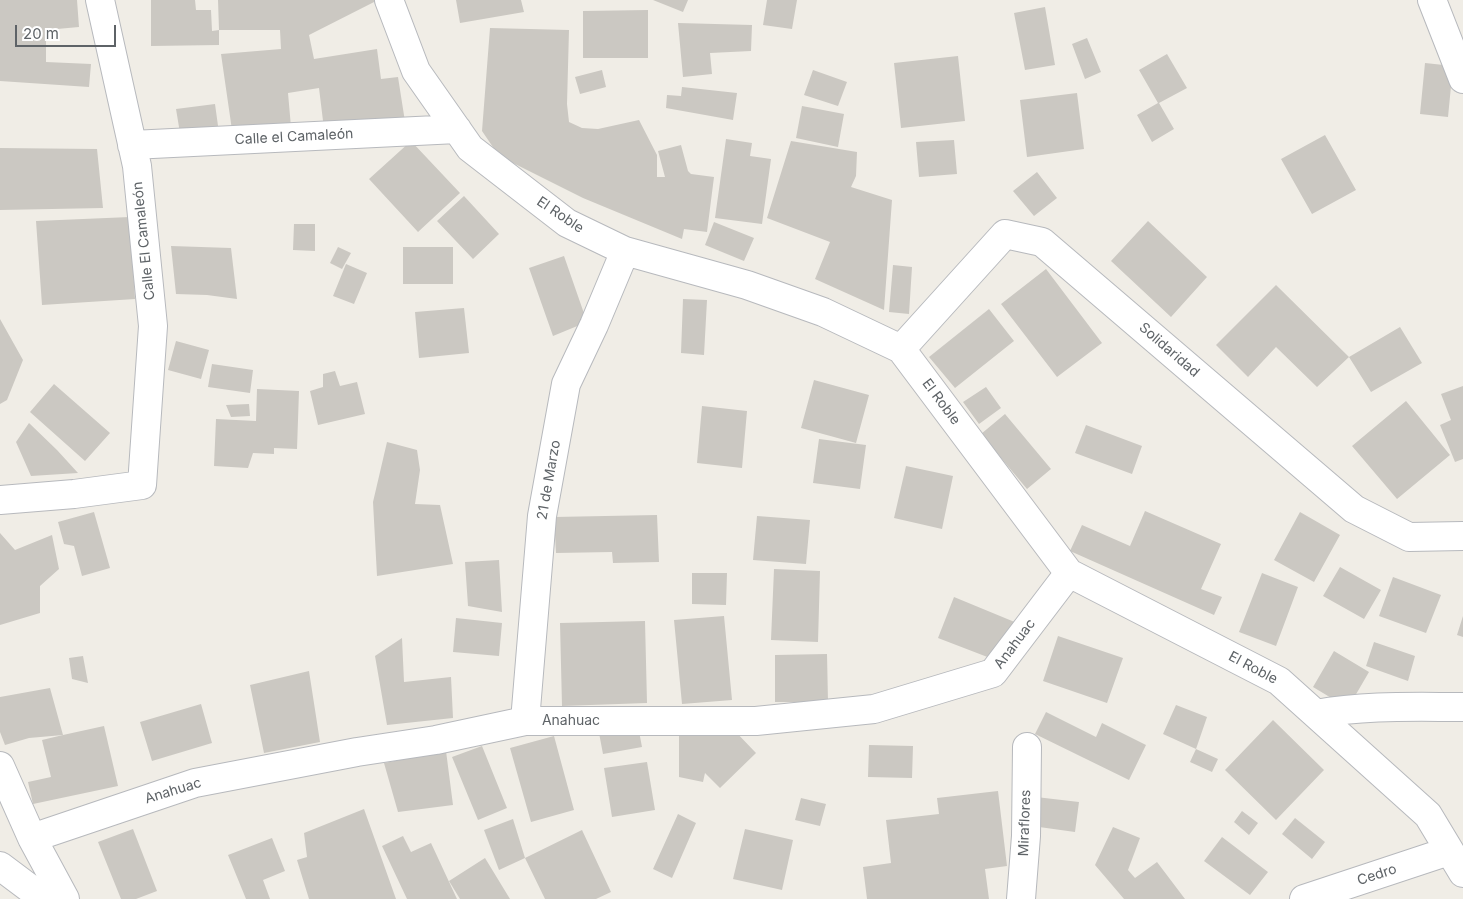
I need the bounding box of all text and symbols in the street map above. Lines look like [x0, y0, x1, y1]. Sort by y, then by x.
scale bar [18, 15, 119, 47]
text: 20 m [23, 24, 59, 43]
street label: Calle el Camaleón [234, 126, 354, 148]
street label: Calle El Camaleón [129, 181, 159, 301]
street label: El Roble [533, 193, 587, 237]
street label: Solidaridad [1135, 319, 1203, 381]
street label: El Roble [918, 376, 964, 428]
street label: 21 de Marzo [534, 439, 564, 521]
street label: Anahuac [991, 616, 1039, 672]
street label: El Roble [1226, 648, 1280, 688]
street label: Anahuac [542, 713, 600, 729]
street label: Anahuac [143, 774, 203, 808]
street label: Miraflores [1015, 789, 1035, 857]
street label: Cedro [1355, 861, 1399, 889]

